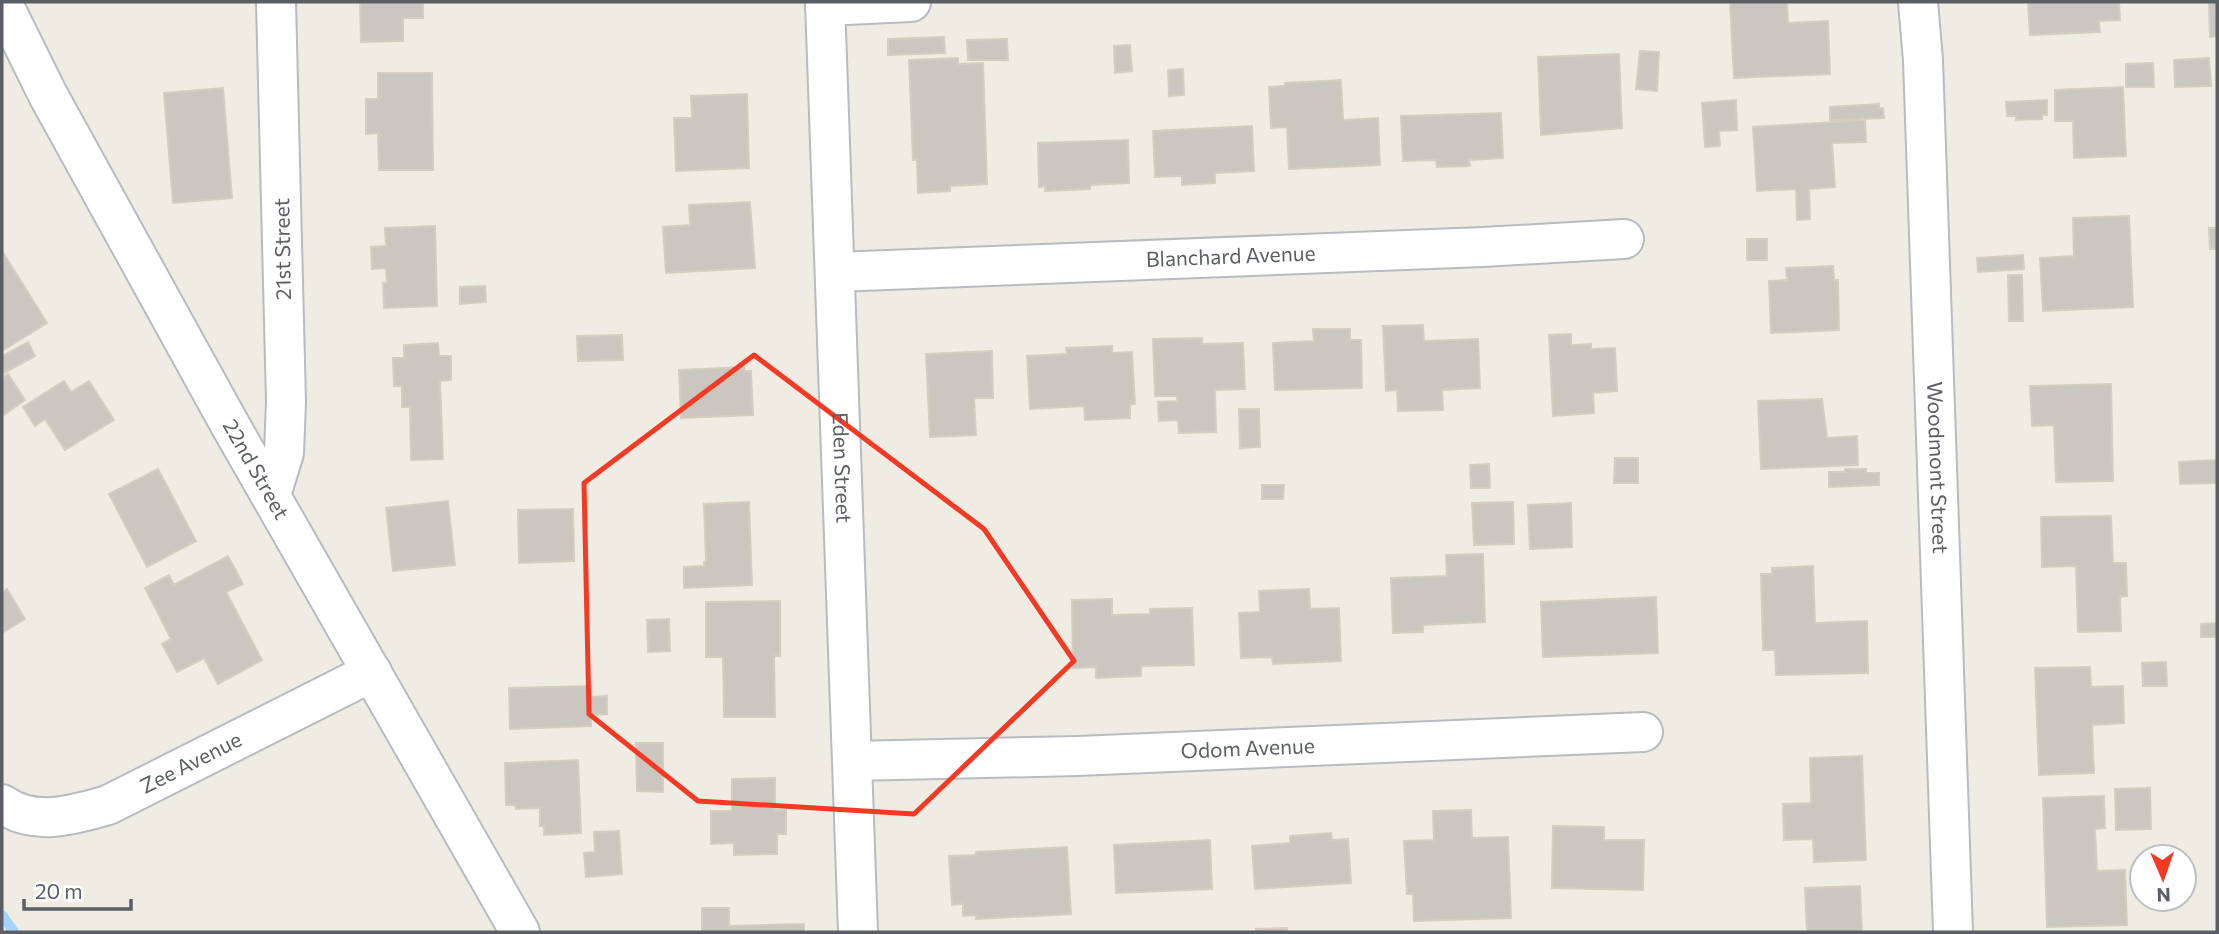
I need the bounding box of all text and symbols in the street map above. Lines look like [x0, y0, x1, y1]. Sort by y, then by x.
street label: 21st Street [268, 198, 295, 300]
street label: Blanchard Avenue [1145, 239, 1316, 271]
street label: Woodmont Street [1923, 381, 1954, 554]
street label: Eden Street [829, 412, 857, 524]
street label: 22nd Street [219, 414, 295, 523]
street label: Zee Avenue [135, 726, 245, 798]
street label: Odom Avenue [1180, 732, 1315, 763]
north arrow [2128, 843, 2198, 913]
scale bar [24, 867, 131, 911]
text: 20 m [35, 878, 83, 903]
text: N [2156, 884, 2171, 907]

